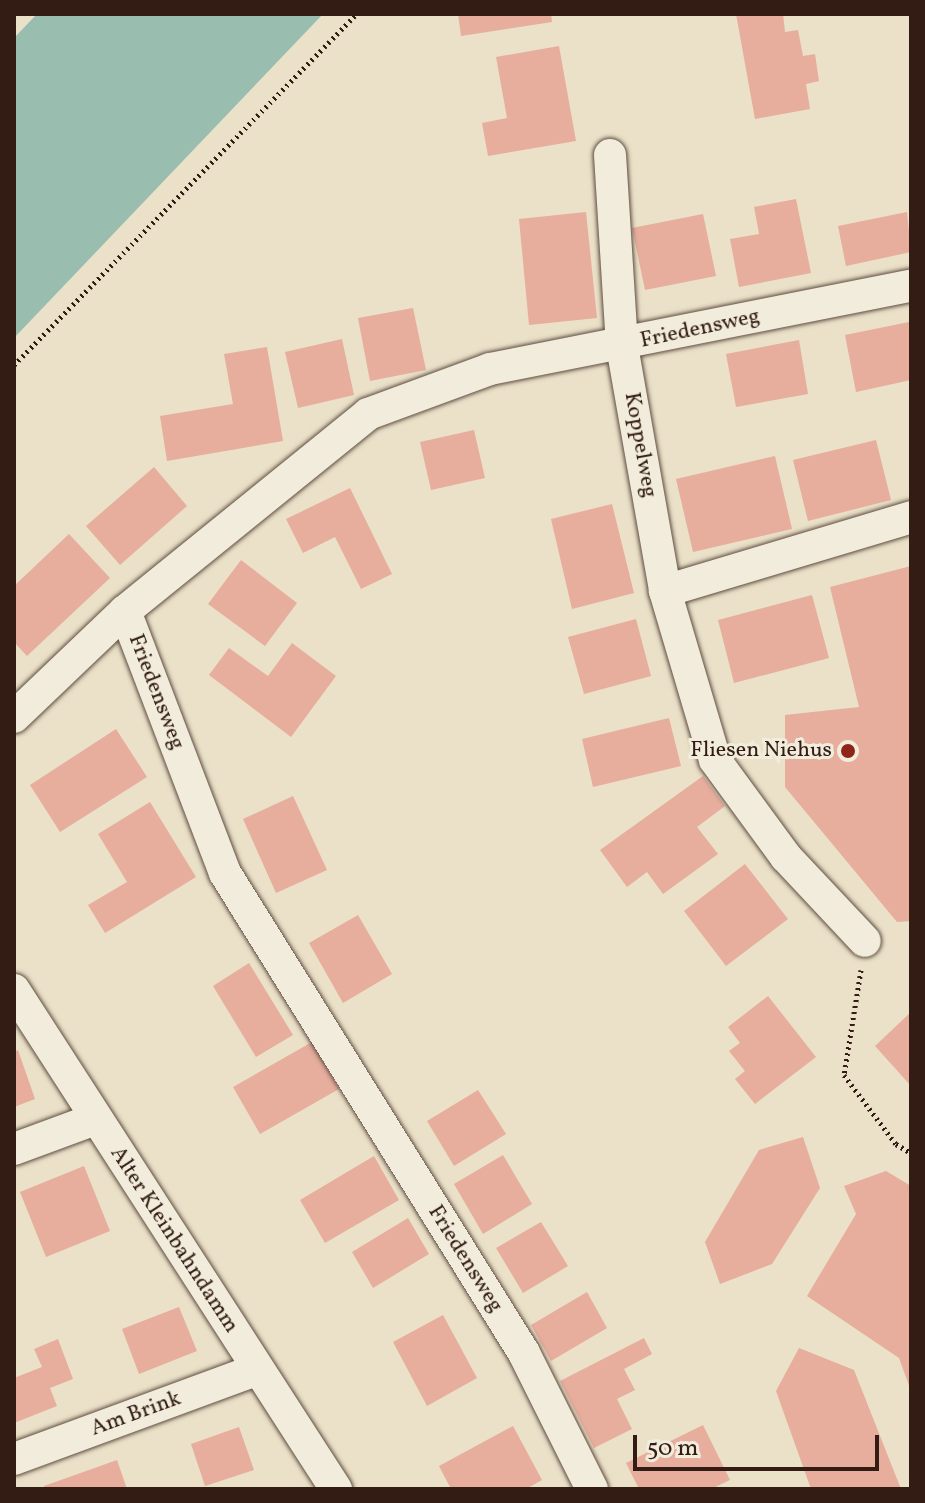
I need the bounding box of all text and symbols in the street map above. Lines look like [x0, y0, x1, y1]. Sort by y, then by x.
street label: Friedensweg [638, 303, 762, 355]
street label: Koppelweg [618, 390, 662, 500]
street label: Friedensweg [122, 631, 190, 753]
place label: Fliesen Niehus [690, 738, 832, 764]
marker: Fliesen Niehus [839, 742, 857, 760]
street label: Alter Kleinbahndamm [104, 1142, 244, 1338]
street label: Friedensweg [422, 1201, 508, 1317]
street label: Am Brink [87, 1386, 185, 1442]
scale bar [637, 1419, 883, 1469]
text: 50 m [647, 1432, 699, 1466]

